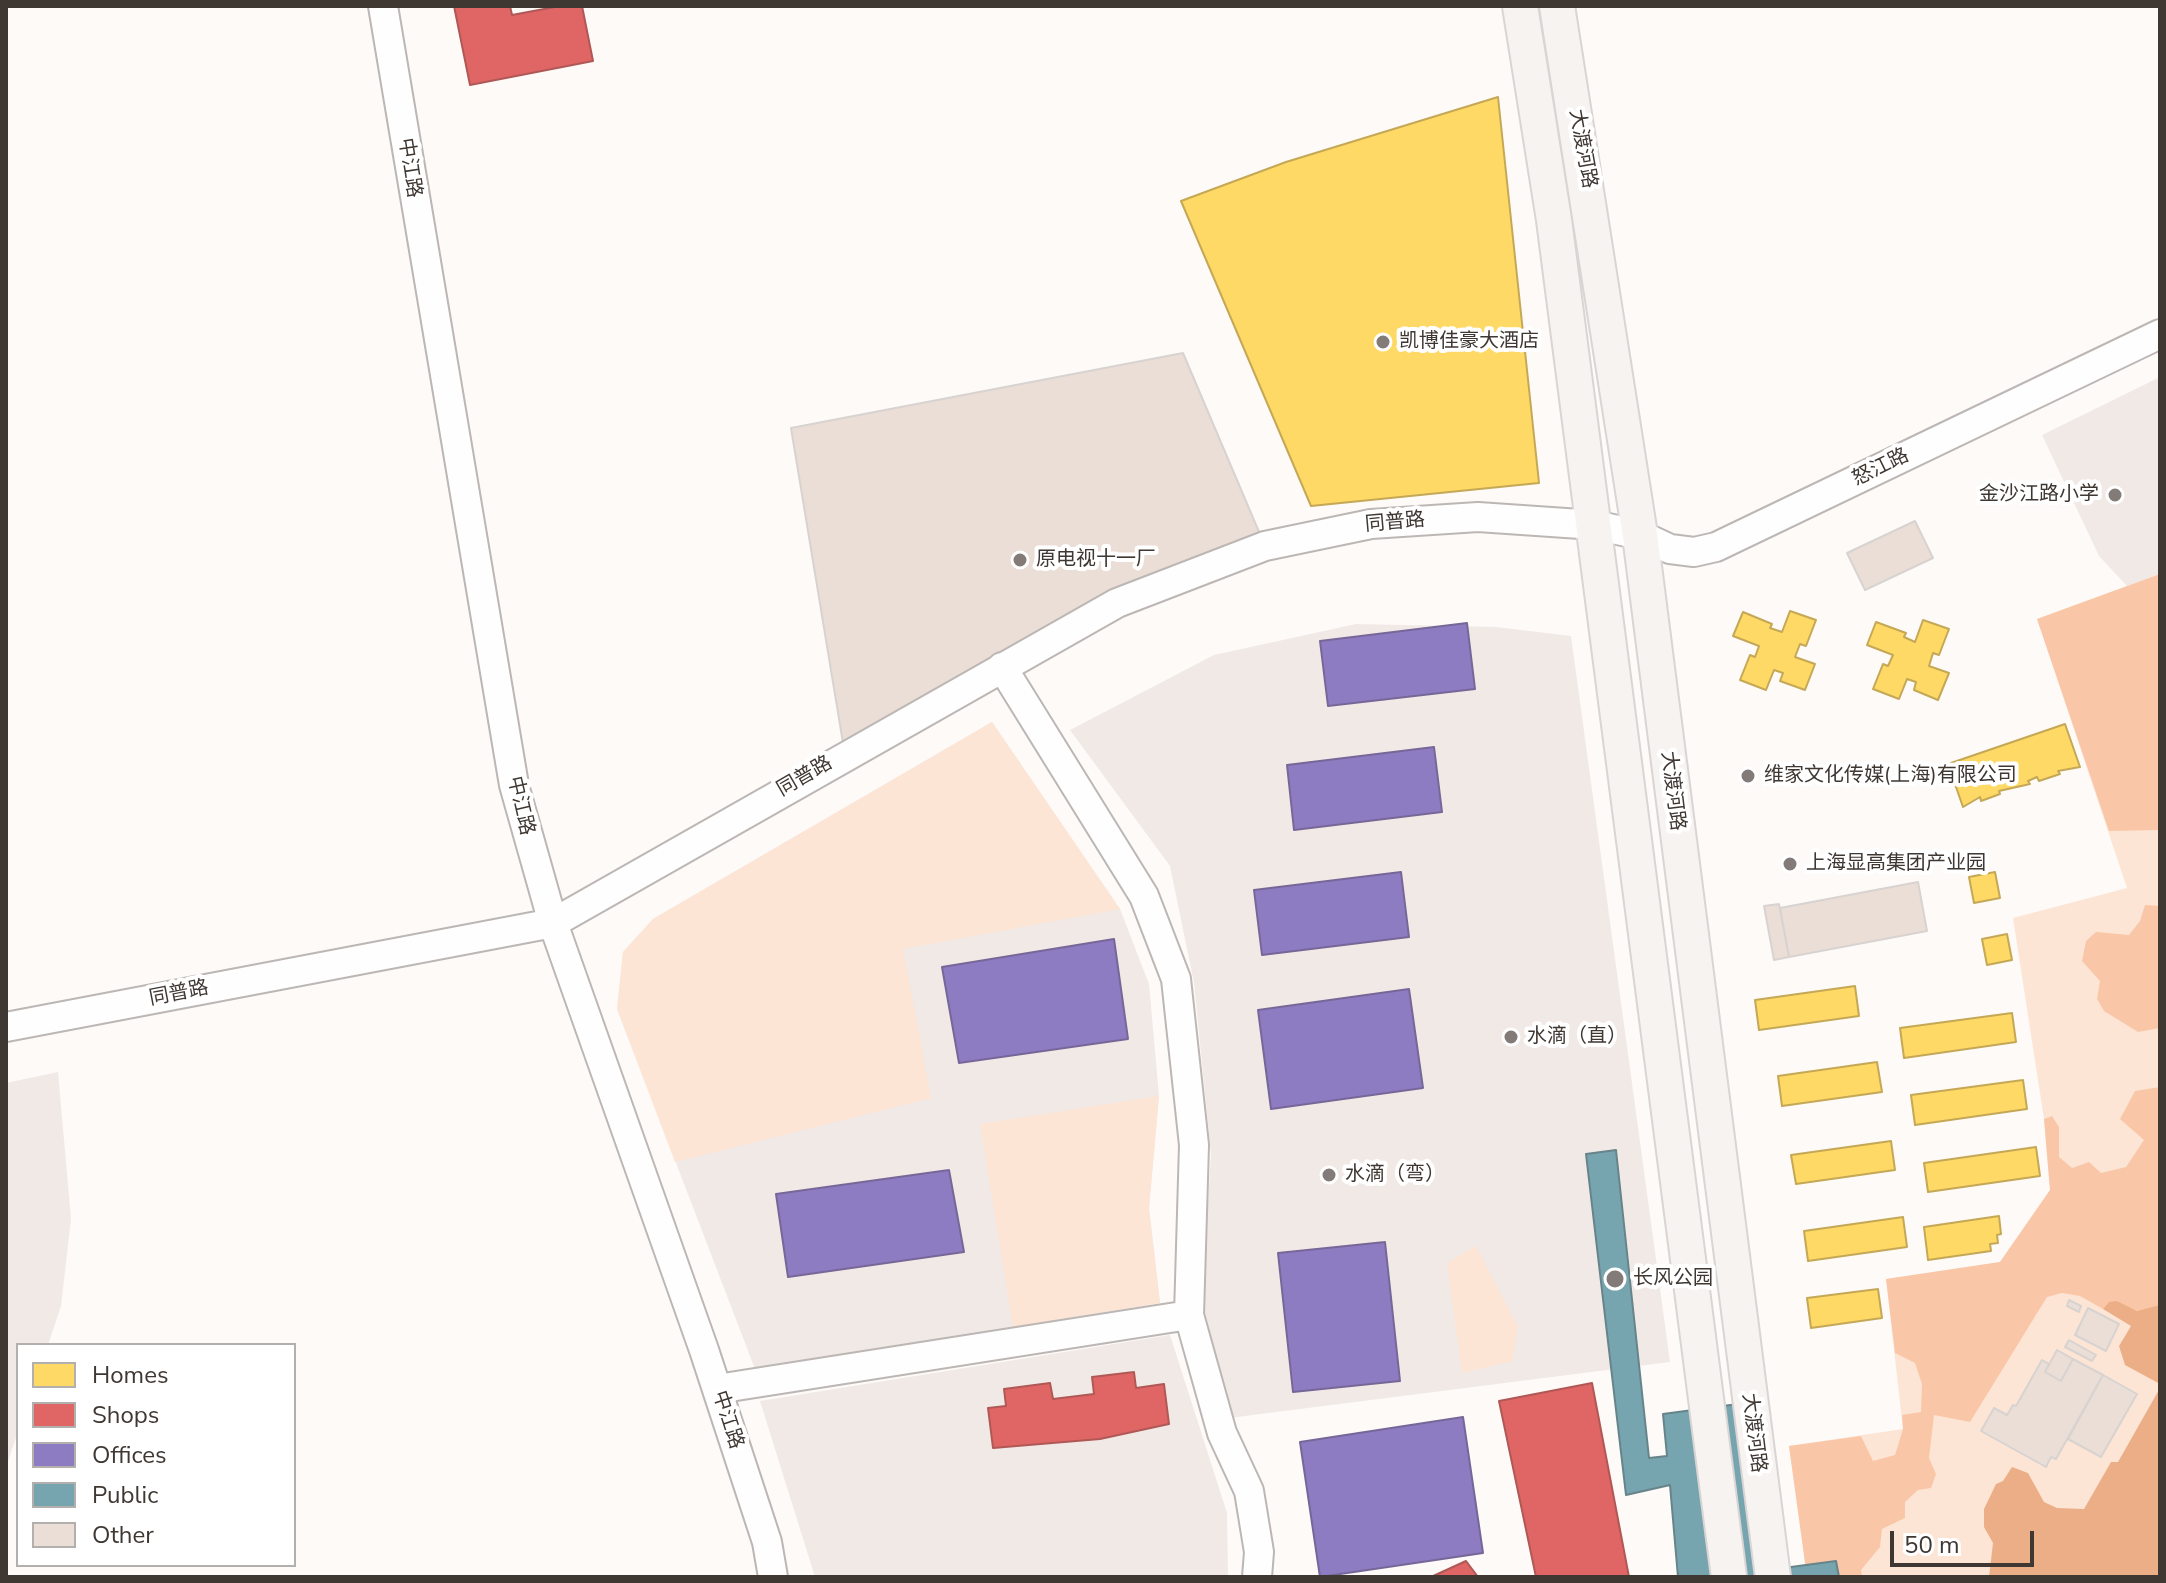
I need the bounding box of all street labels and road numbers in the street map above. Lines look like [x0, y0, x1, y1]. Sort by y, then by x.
street label: 大渡河路 [1563, 108, 1601, 190]
street label: 中江路 [392, 136, 426, 200]
street label: 怒江路 [1849, 444, 1913, 492]
street label: 同普路 [1364, 508, 1426, 538]
street label: 大渡河路 [1655, 750, 1689, 832]
street label: 同普路 [773, 752, 837, 802]
street label: 中江路 [502, 774, 538, 838]
street label: 同普路 [147, 976, 211, 1012]
street label: 中江路 [706, 1388, 748, 1452]
street label: 大渡河路 [1736, 1392, 1770, 1474]

